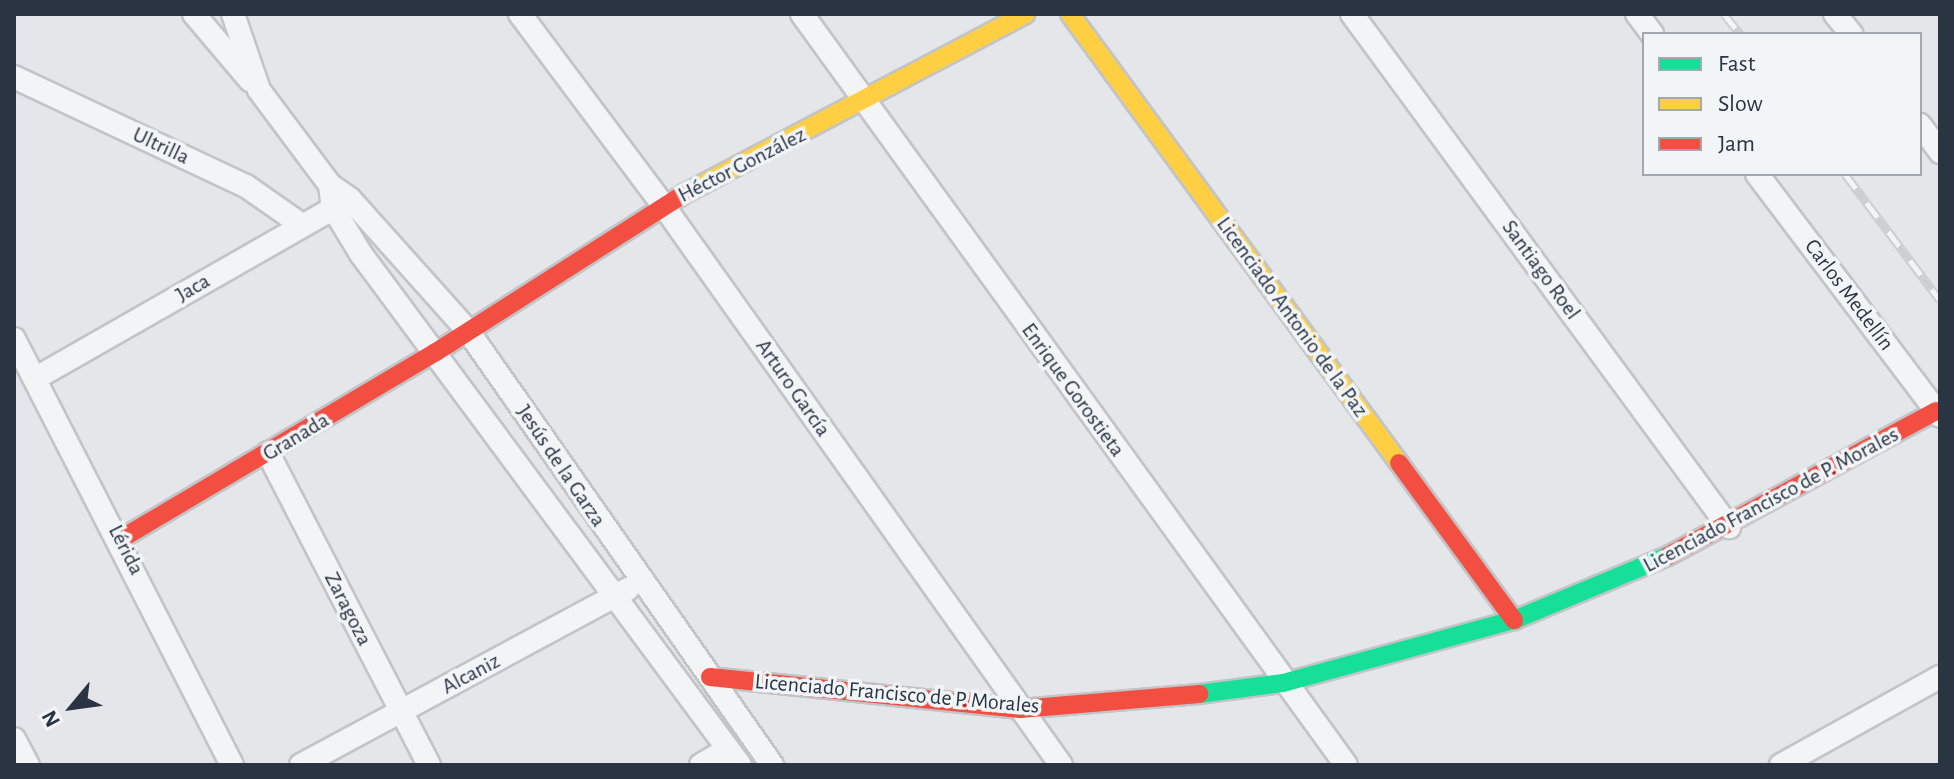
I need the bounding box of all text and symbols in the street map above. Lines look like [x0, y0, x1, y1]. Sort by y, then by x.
legend [1642, 32, 1922, 176]
text: Fast [1718, 52, 1755, 76]
text: Slow [1718, 92, 1763, 116]
street label: Ultrilla [128, 121, 194, 171]
street label: Héctor González [674, 122, 810, 208]
text: Jam [1718, 132, 1755, 156]
street label: Licenciado Antonio de la Paz [1211, 212, 1373, 422]
street label: Santiago Roel [1496, 215, 1586, 325]
street label: Carlos Medellín [1799, 234, 1899, 356]
street label: Jaca [171, 268, 215, 308]
street label: Enrique Gorostieta [1016, 318, 1130, 462]
street label: Arturo García [750, 334, 836, 442]
street label: Jesús de la Garza [511, 400, 611, 532]
street label: Granada [258, 407, 334, 467]
street label: Licenciado Francisco de P. Morales [1639, 421, 1903, 579]
street label: Lérida [102, 520, 150, 580]
street label: Zaragoza [318, 568, 378, 650]
street label: Alcaniz [437, 648, 505, 700]
north arrow [32, 667, 112, 747]
street label: Licenciado Francisco de P. Morales [754, 668, 1040, 720]
text: N [38, 707, 64, 731]

